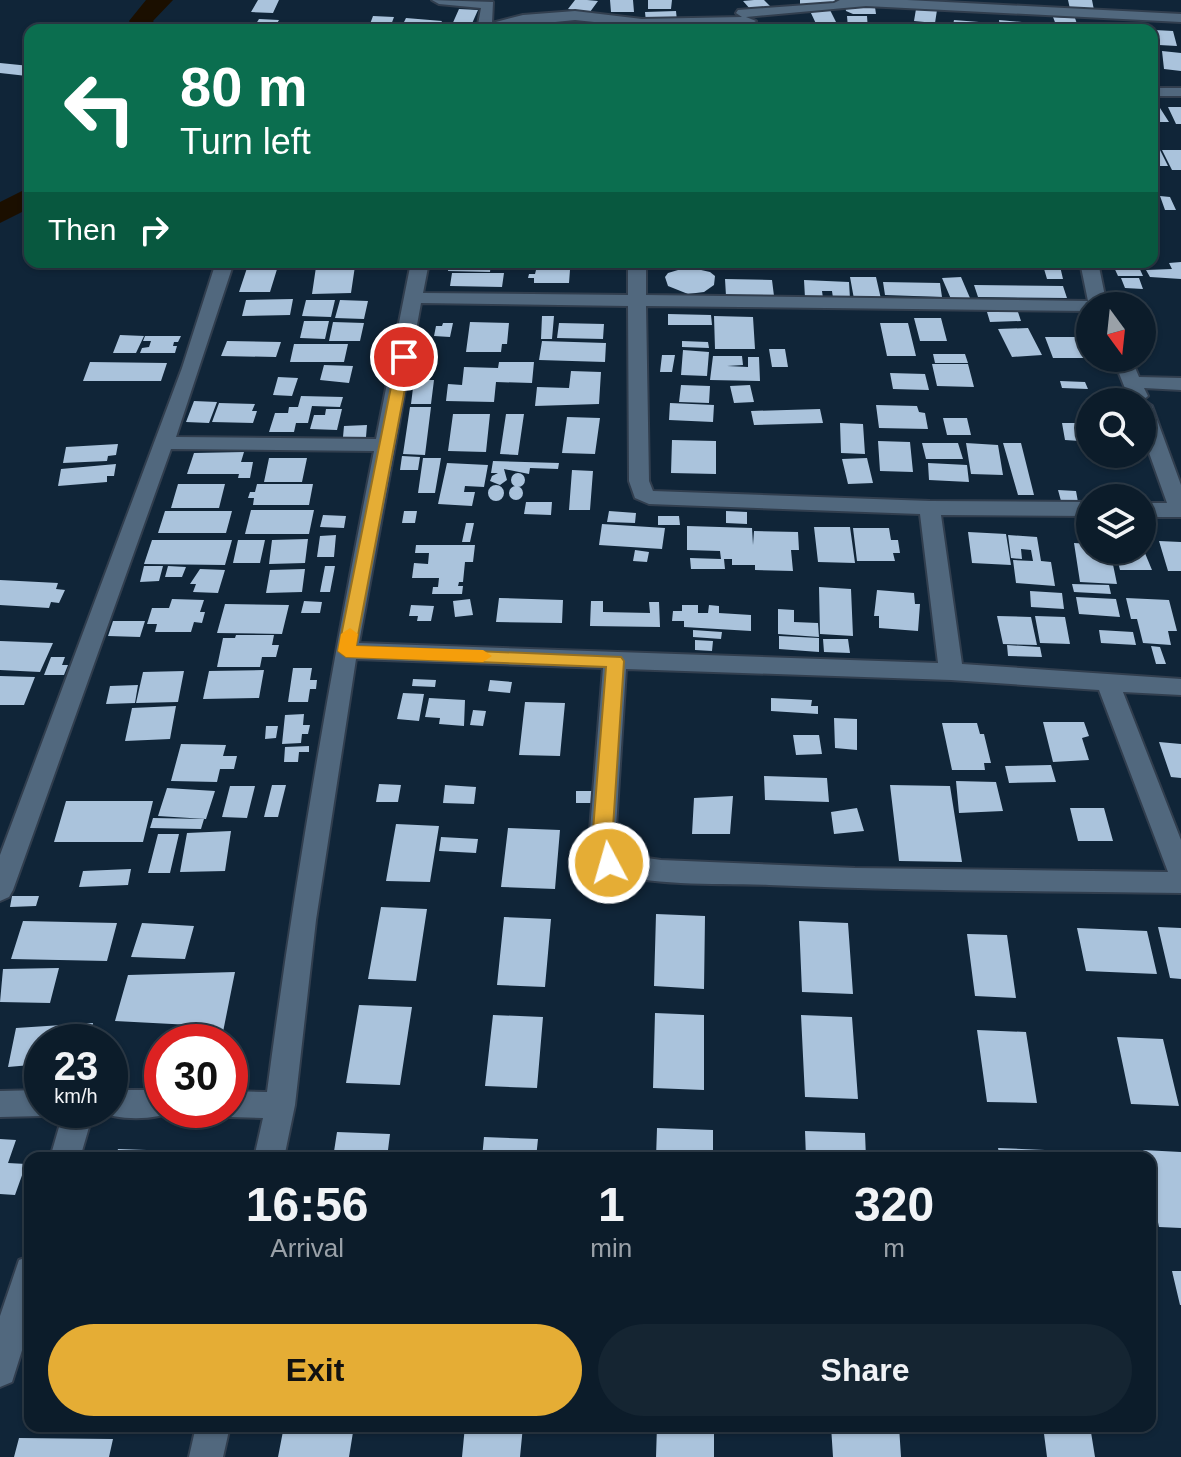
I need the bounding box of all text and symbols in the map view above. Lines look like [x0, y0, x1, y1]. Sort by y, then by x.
text: 80 m [180, 55, 308, 118]
icon: left [48, 56, 152, 160]
text: Turn left [180, 121, 311, 162]
icon: right [132, 208, 176, 252]
text: Then [48, 213, 116, 246]
north arrow [1076, 292, 1156, 372]
map controls [1076, 292, 1156, 564]
pin [370, 323, 438, 391]
icon: arrive [382, 335, 426, 379]
button: search [1076, 388, 1156, 468]
button: layers [1076, 484, 1156, 564]
position arrow [567, 821, 651, 905]
speed limit sign: 30 [144, 1024, 248, 1128]
text: 23 [54, 1044, 98, 1088]
text: km/h [54, 1085, 98, 1107]
text: 16:56 [246, 1178, 369, 1231]
text: 1 [598, 1178, 625, 1231]
text: 320 [854, 1178, 934, 1231]
text: Arrival [270, 1233, 344, 1263]
text: min [590, 1233, 632, 1263]
text: m [883, 1233, 905, 1263]
button: Exit [48, 1324, 582, 1416]
button: Share [598, 1324, 1132, 1416]

